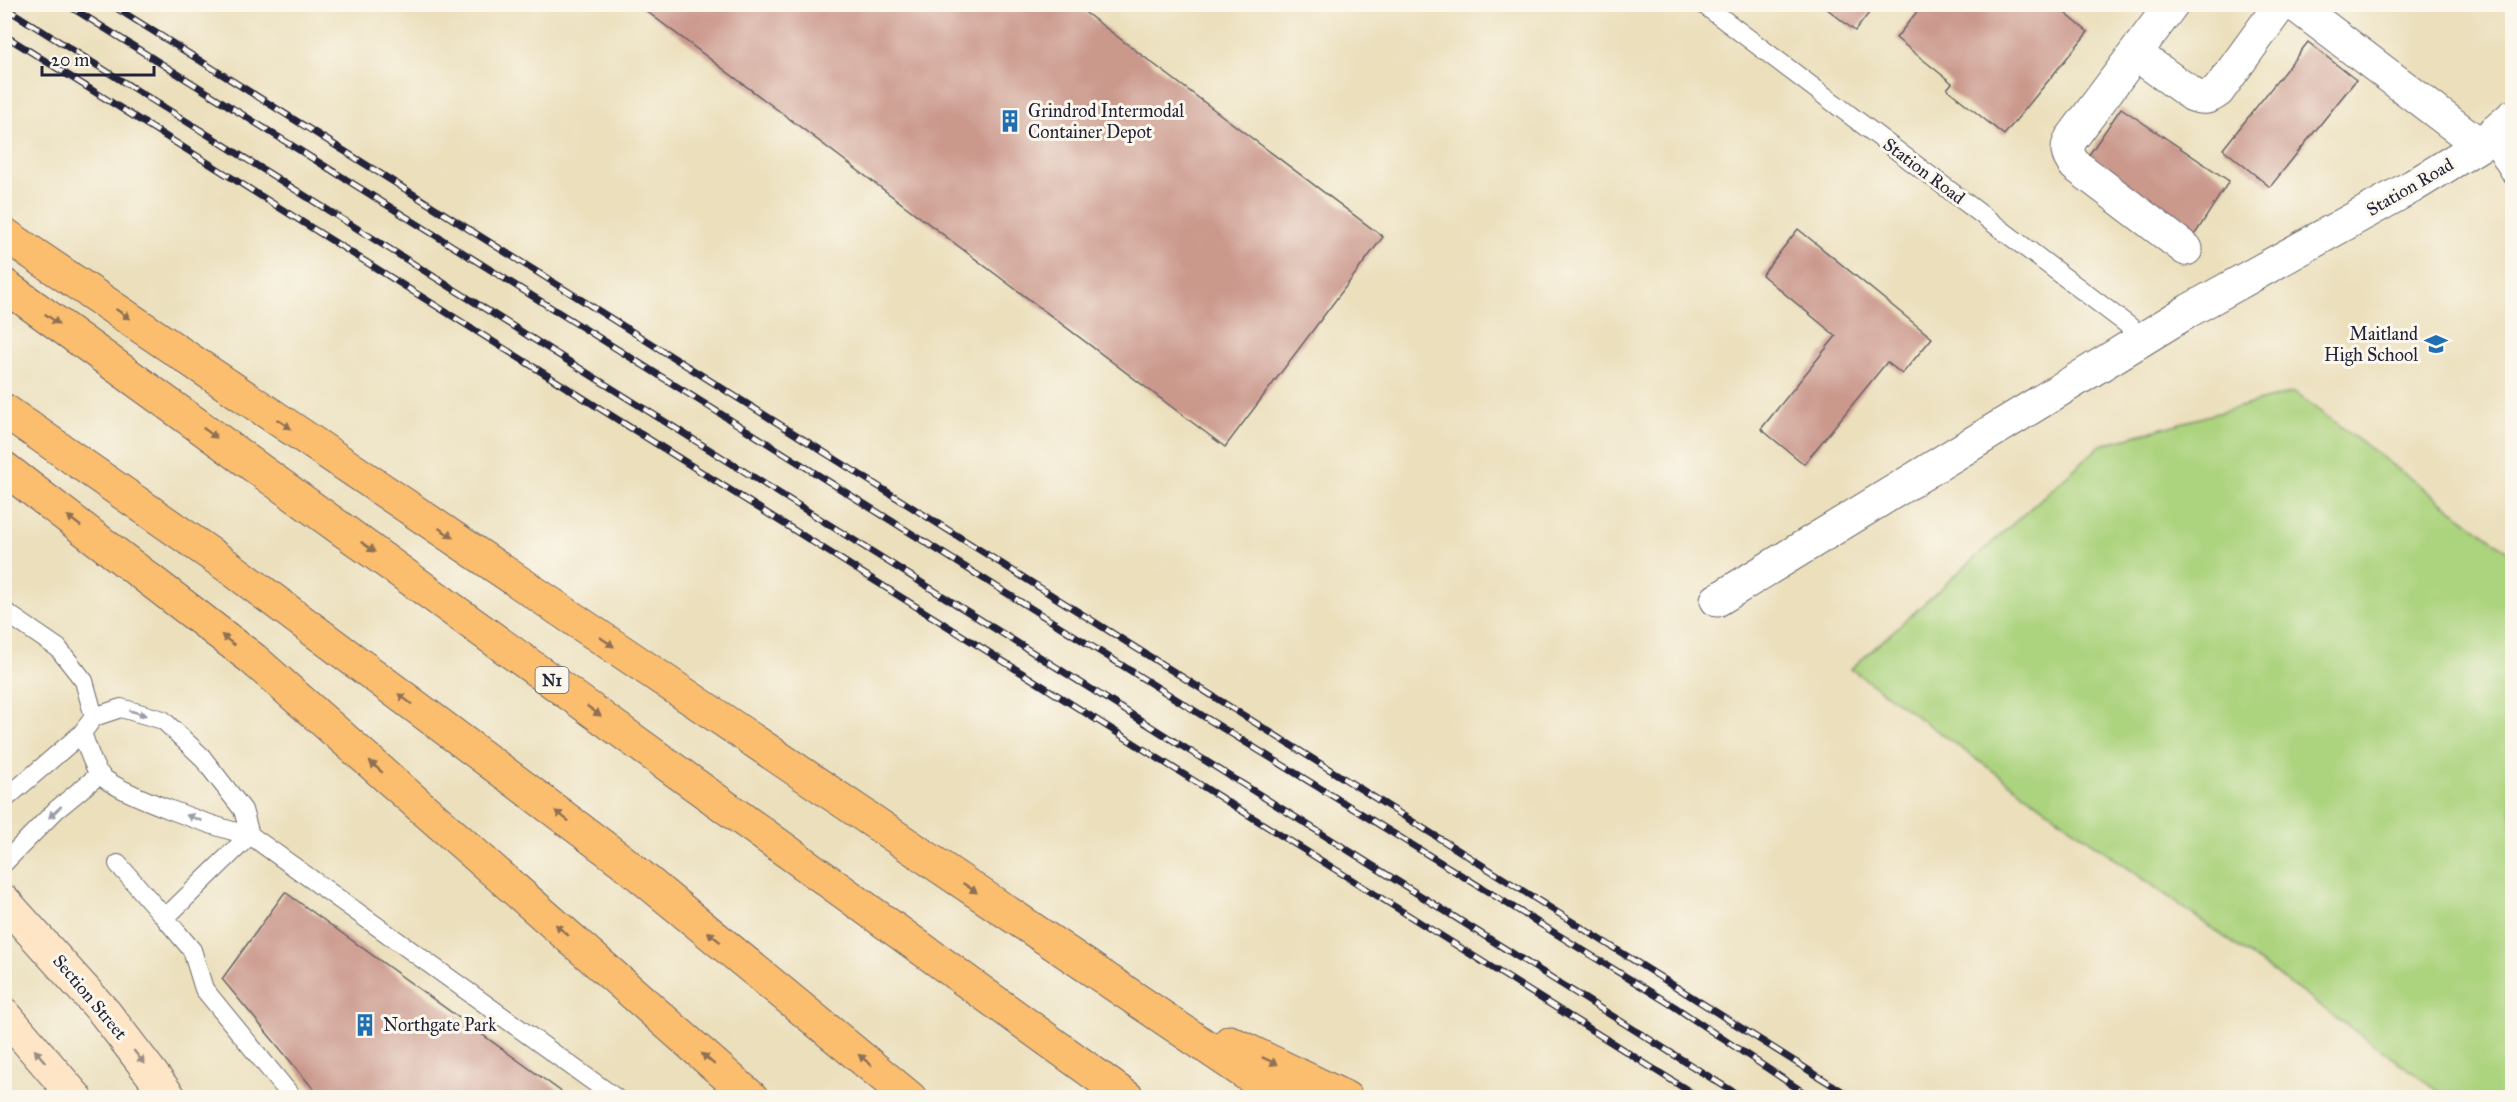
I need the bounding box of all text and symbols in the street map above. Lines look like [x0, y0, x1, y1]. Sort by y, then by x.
scale bar [42, 39, 154, 77]
text: 20 m [51, 49, 89, 71]
place label: Grindrod Intermodal Container Depot [1028, 100, 1184, 143]
building icon: Grindrod Intermodal Container Depot [997, 108, 1023, 134]
street label: Station Road [1879, 133, 1969, 209]
street label: Station Road [2363, 153, 2457, 221]
one-way arrow [114, 308, 130, 320]
one-way arrow [45, 312, 60, 324]
place label: Maitland High School [2324, 323, 2418, 367]
school or university icon: Maitland High School [2423, 331, 2449, 357]
one-way arrow [276, 418, 292, 429]
one-way arrow [202, 427, 218, 439]
one-way arrow [66, 515, 82, 527]
one-way arrow [437, 527, 453, 539]
one-way arrow [360, 541, 376, 553]
one-way arrow [221, 634, 237, 646]
one-way arrow [599, 636, 615, 647]
road number: N1 [536, 667, 568, 693]
one-way arrow [398, 693, 413, 705]
one-way arrow [585, 705, 601, 717]
one-way arrow [129, 709, 147, 718]
one-way arrow [369, 761, 384, 774]
one-way arrow [47, 805, 62, 819]
one-way arrow [554, 810, 569, 822]
one-way arrow [185, 812, 203, 822]
one-way arrow [962, 882, 978, 893]
one-way arrow [555, 924, 570, 937]
one-way arrow [706, 930, 722, 943]
street label: Section Street [48, 950, 132, 1044]
building icon: Northgate Park [352, 1012, 378, 1038]
place label: Northgate Park [383, 1014, 497, 1037]
one-way arrow [34, 1049, 47, 1064]
one-way arrow [132, 1049, 144, 1064]
one-way arrow [701, 1053, 716, 1066]
one-way arrow [857, 1054, 873, 1067]
one-way arrow [1261, 1057, 1278, 1066]

